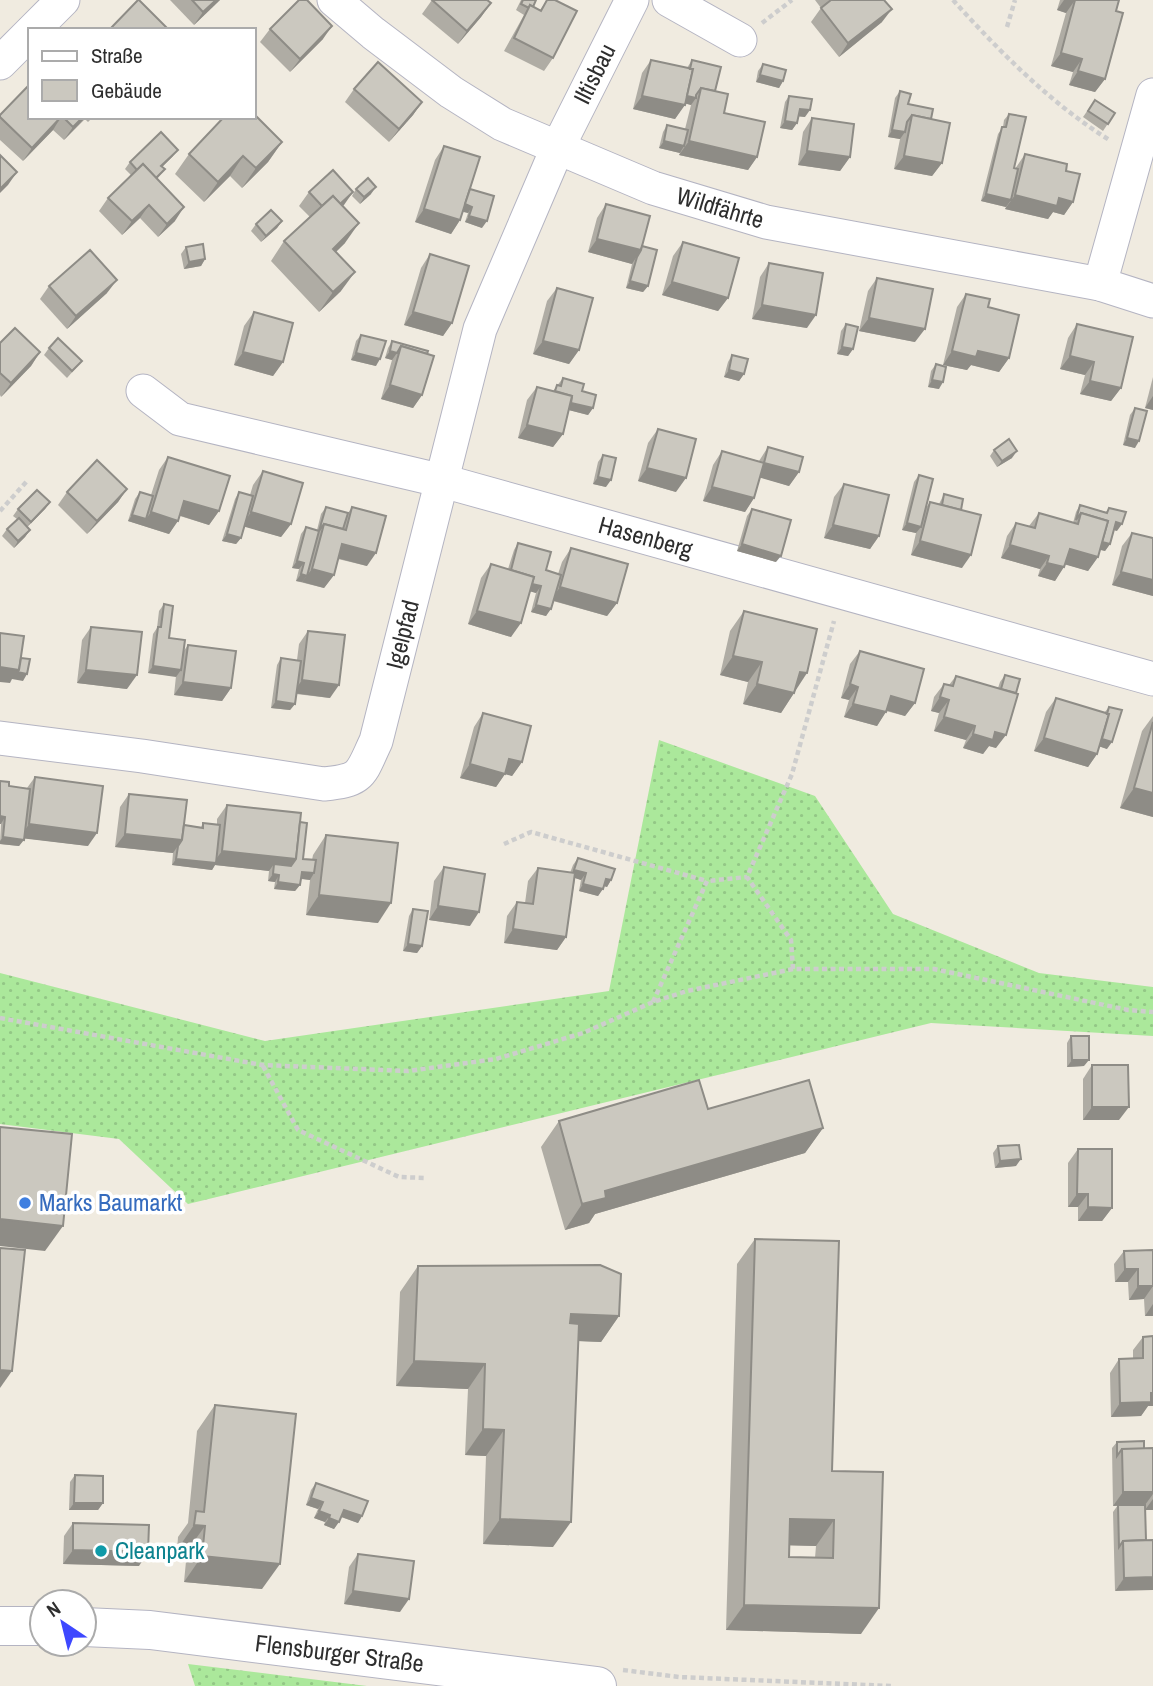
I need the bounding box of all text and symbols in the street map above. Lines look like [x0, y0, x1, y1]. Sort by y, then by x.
legend [28, 28, 256, 119]
street label: Iltisbau [565, 38, 622, 109]
text: Straße [91, 41, 143, 70]
text: Gebäude [91, 76, 162, 105]
street label: Wildfährte [673, 179, 768, 235]
street label: Hasenberg [595, 508, 697, 565]
street label: Igelpfad [378, 596, 426, 672]
place label: Marks Baumarkt [39, 1186, 183, 1218]
marker: Marks Baumarkt [17, 1195, 33, 1211]
place label: Cleanpark [115, 1534, 205, 1566]
marker: Cleanpark [93, 1543, 109, 1559]
north arrow [28, 1588, 98, 1658]
text: N [41, 1595, 65, 1623]
street label: Flensburger Straße [253, 1626, 426, 1679]

